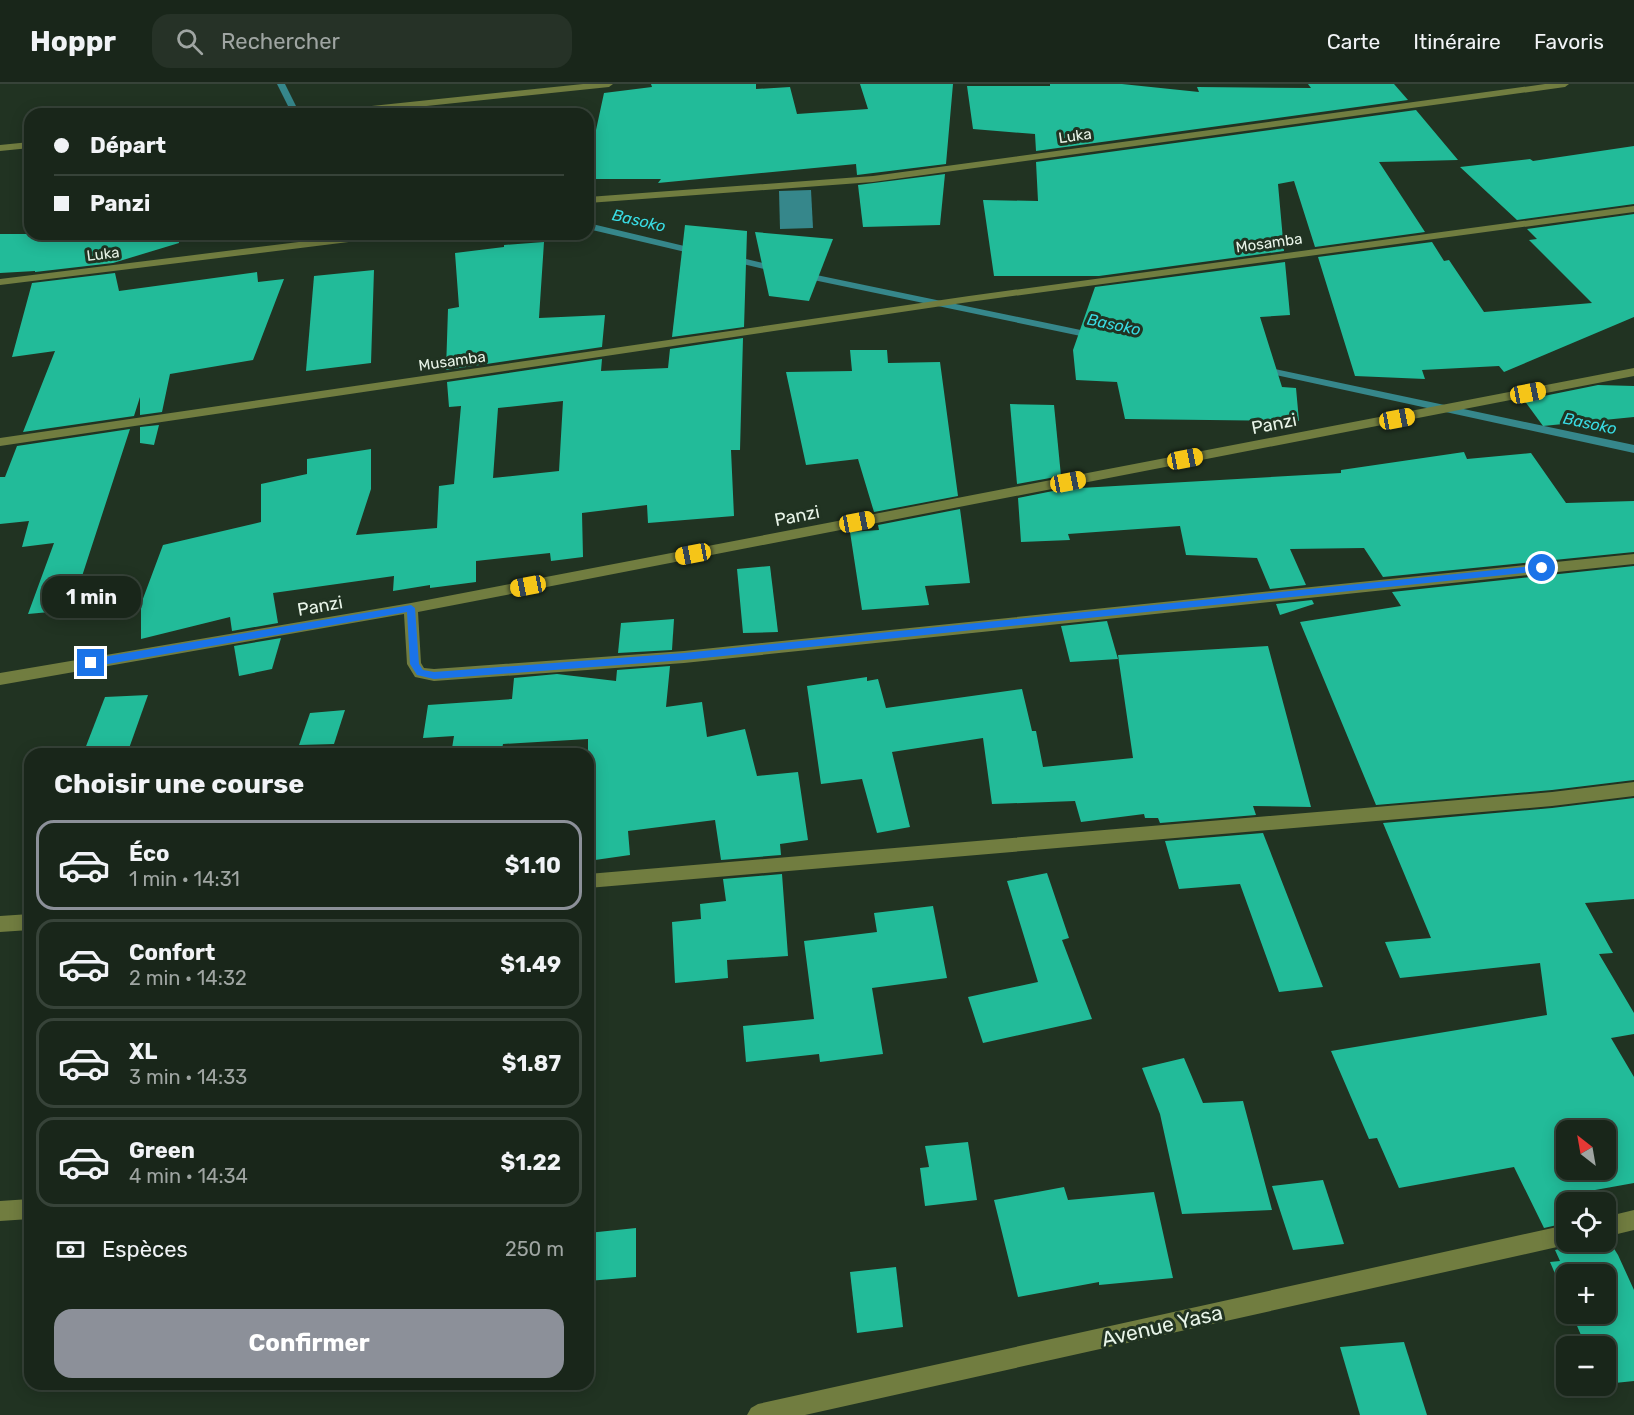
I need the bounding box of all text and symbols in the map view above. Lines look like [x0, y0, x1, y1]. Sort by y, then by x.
search box [152, 14, 572, 68]
text: Hoppr [30, 25, 116, 58]
icon: search [173, 25, 206, 58]
text: Rechercher [221, 28, 340, 55]
text: Carte [1327, 29, 1380, 54]
text: Itinéraire [1413, 29, 1501, 54]
text: Favoris [1534, 29, 1604, 54]
street label: Luka [1057, 125, 1093, 147]
text: Départ [90, 132, 166, 159]
text: Panzi [90, 190, 150, 217]
water label: Basoko [610, 205, 668, 236]
street label: Mosamba [1235, 229, 1303, 257]
street label: Luka [85, 243, 121, 265]
water label: Basoko [1085, 310, 1142, 339]
street label: Musamba [417, 347, 487, 375]
car [1509, 381, 1547, 405]
car [1378, 407, 1416, 431]
street label: Panzi [1249, 409, 1299, 439]
water label: Basoko [1561, 409, 1618, 438]
car [1166, 447, 1204, 471]
car [1049, 470, 1087, 494]
street label: Panzi [772, 501, 822, 531]
car [838, 510, 876, 534]
car [674, 542, 712, 566]
route start [1528, 554, 1555, 581]
car [509, 574, 547, 598]
callout: 1 min [42, 576, 140, 618]
text: 1 min [66, 585, 117, 609]
street label: Panzi [296, 591, 344, 621]
route end [77, 649, 104, 676]
text: Choisir une course [54, 768, 304, 800]
icon: car [57, 838, 111, 892]
text: Éco [129, 840, 169, 867]
text: $1.10 [505, 852, 561, 879]
text: 1 min · 14:31 [129, 867, 240, 891]
icon: car [57, 937, 111, 991]
text: Confort [129, 939, 215, 966]
text: $1.49 [500, 951, 561, 978]
text: 2 min · 14:32 [129, 966, 247, 990]
icon: car [57, 1036, 111, 1090]
text: XL [129, 1038, 157, 1065]
text: $1.87 [502, 1050, 561, 1077]
text: 3 min · 14:33 [129, 1065, 247, 1089]
north arrow [1556, 1120, 1616, 1180]
map controls [1556, 1120, 1616, 1396]
icon: car [57, 1135, 111, 1189]
text: Green [129, 1137, 195, 1164]
text: $1.22 [501, 1149, 561, 1176]
text: 4 min · 14:34 [129, 1164, 248, 1188]
button: locate [1556, 1192, 1616, 1252]
icon: cash [54, 1233, 87, 1266]
text: Espèces [102, 1236, 188, 1263]
text: 250 m [505, 1237, 564, 1261]
button: + [1556, 1264, 1616, 1324]
street label: Avenue Yasa [1099, 1299, 1225, 1352]
button: Confirmer [54, 1309, 564, 1378]
button: − [1556, 1336, 1616, 1396]

